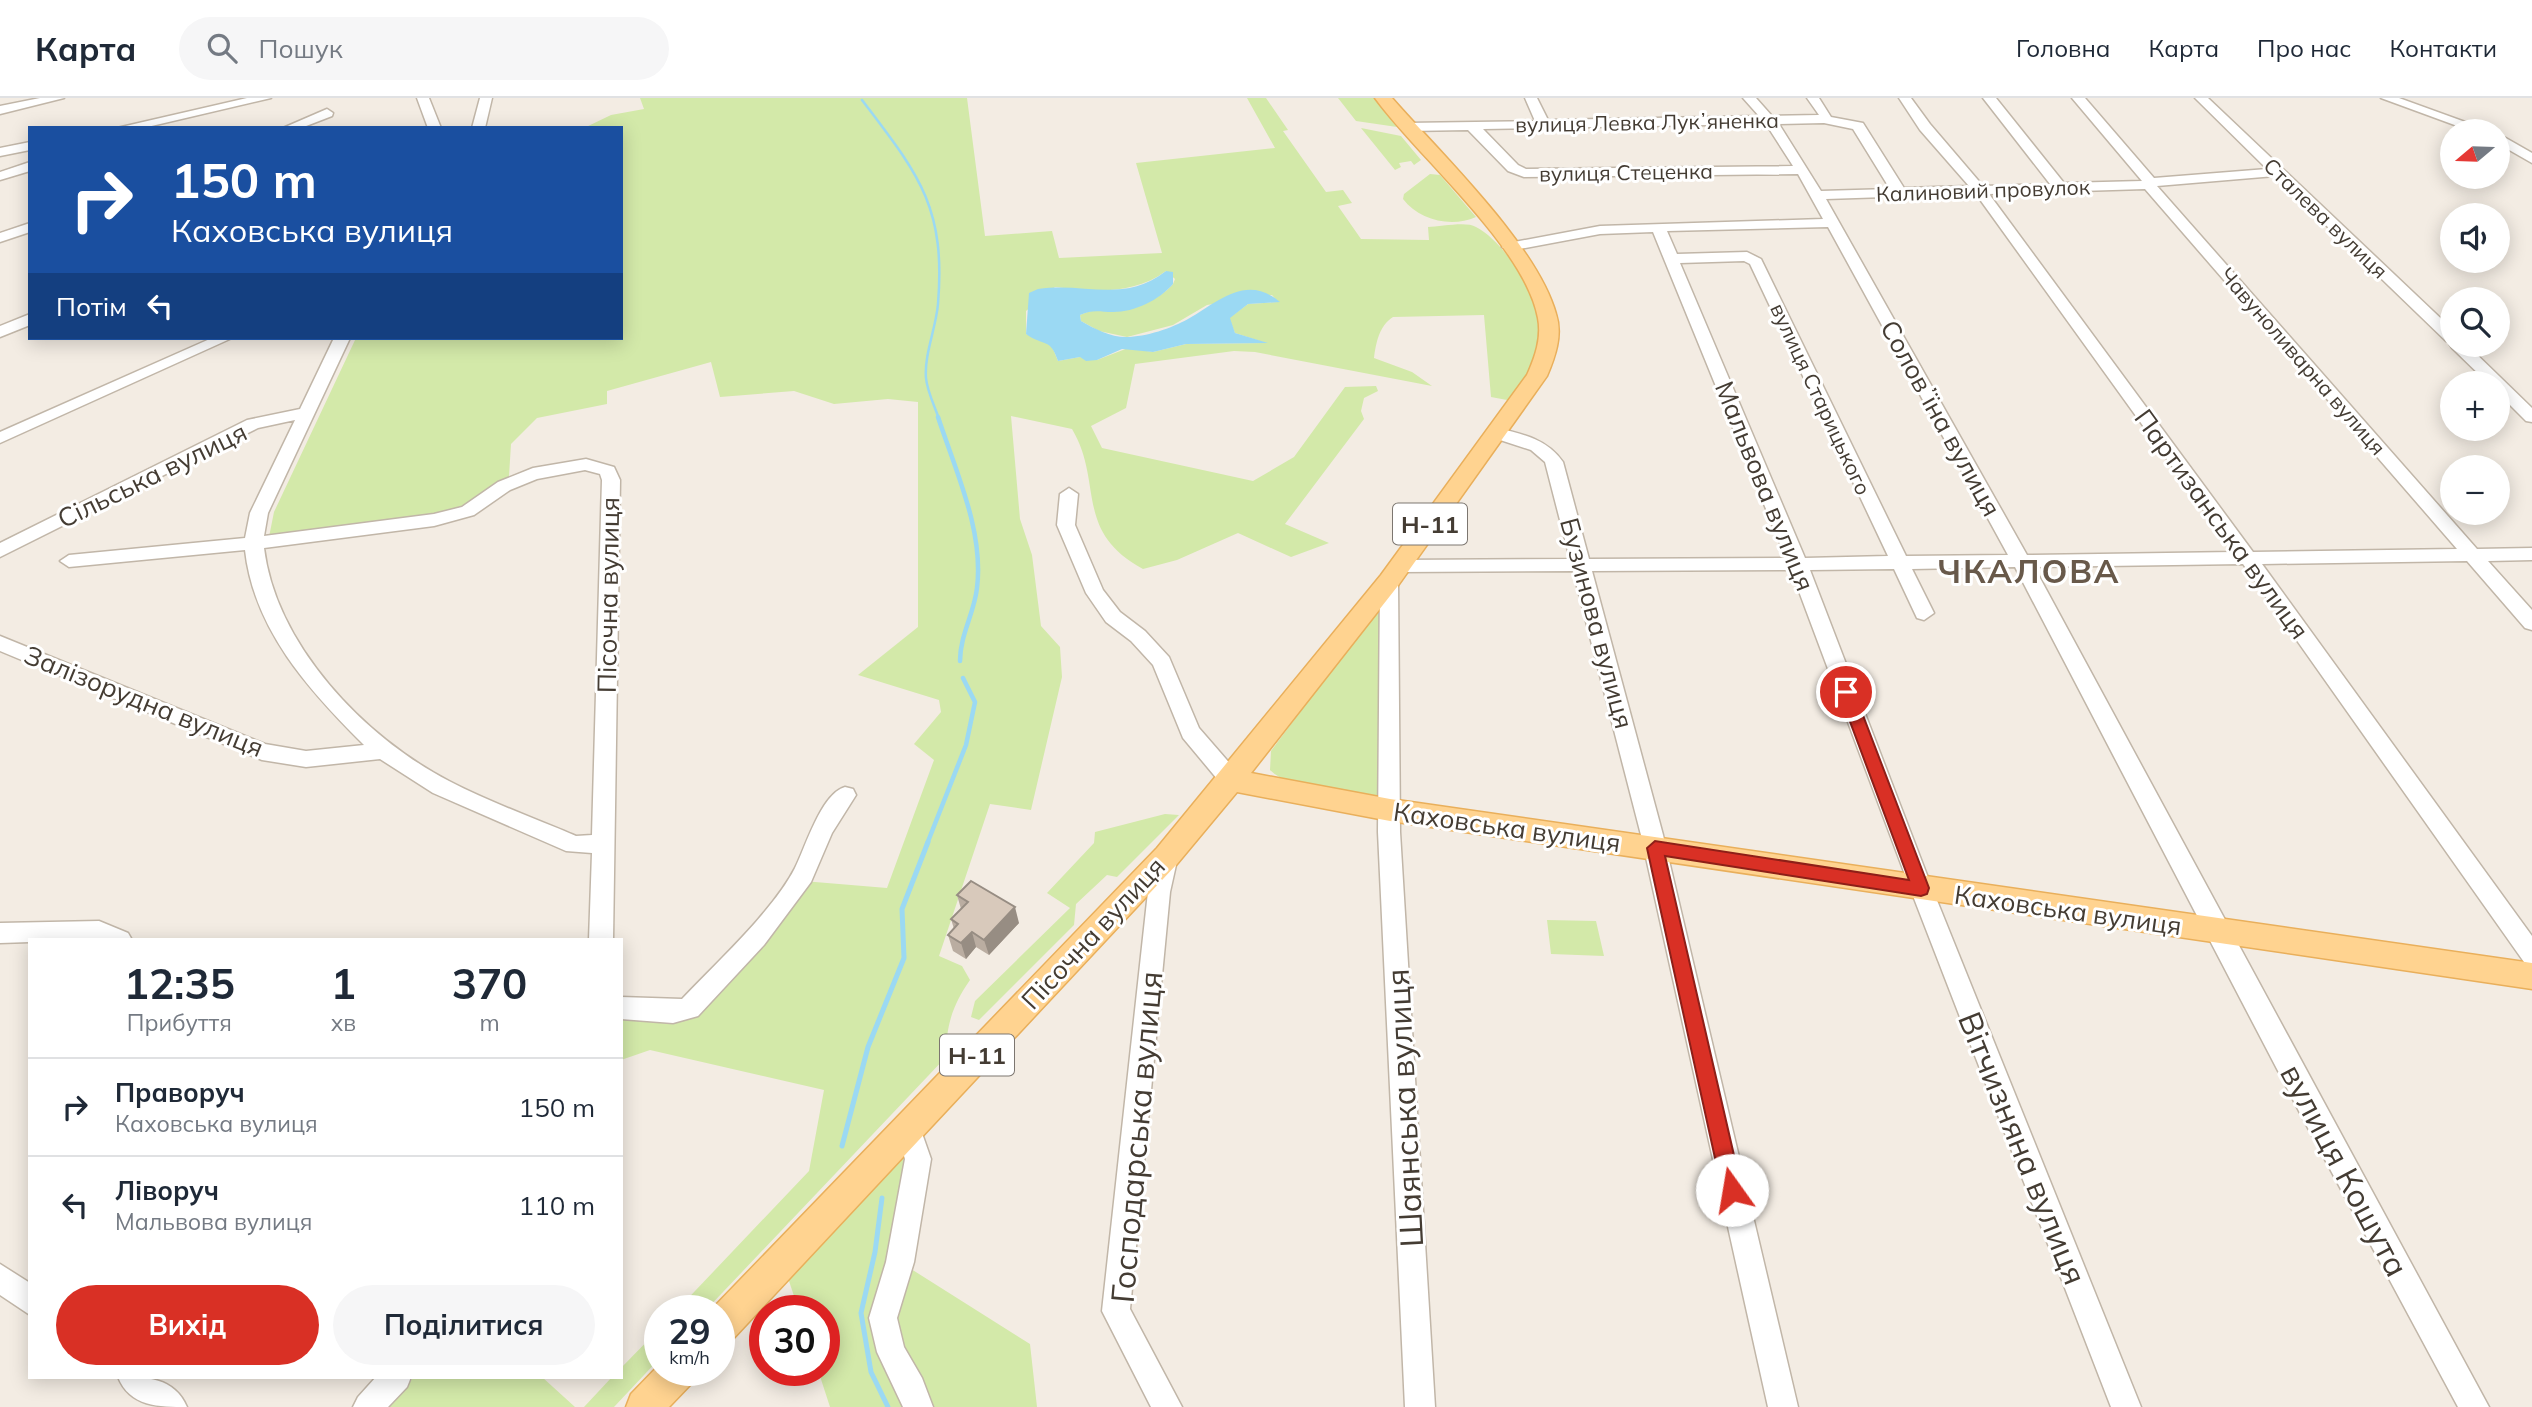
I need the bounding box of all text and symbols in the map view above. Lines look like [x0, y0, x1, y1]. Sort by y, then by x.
search box [179, 17, 669, 80]
text: Карта [35, 28, 137, 69]
icon: search [203, 29, 241, 67]
text: Пошук [259, 32, 343, 65]
text: Головна [2016, 33, 2110, 63]
text: Карта [2148, 33, 2219, 63]
text: Про нас [2257, 33, 2351, 63]
text: Контакти [2389, 33, 2497, 63]
street label: вулиця Левка Лукʼяненка [1515, 107, 1779, 137]
north arrow [2440, 119, 2510, 189]
map controls [2440, 119, 2510, 525]
text: 150 m [171, 149, 317, 210]
street label: Сталева вулиця [2259, 152, 2393, 284]
icon: right [56, 154, 147, 245]
street label: вулиця Стеценка [1539, 157, 1713, 187]
street label: Калиновий провулок [1876, 173, 2091, 207]
button: sound [2440, 203, 2510, 273]
text: Каховська вулиця [171, 210, 453, 250]
street label: Чавуноливарна вулиця [2215, 262, 2391, 460]
icon: left [141, 287, 179, 325]
button: search [2440, 287, 2510, 357]
text: Потім [56, 290, 127, 323]
street label: вулиця Старицького [1765, 299, 1877, 499]
street label: Соловʼїна вулиця [1873, 314, 2009, 522]
button: + [2440, 371, 2510, 441]
street label: Мальвова вулиця [1708, 376, 1822, 596]
street label: Партизанська вулиця [2127, 403, 2317, 645]
street label: Сільська вулиця [52, 415, 252, 535]
button: − [2440, 455, 2510, 525]
street label: Пісочна вулиця [590, 497, 626, 693]
road number: Н-11 [1393, 503, 1467, 544]
street label: Бузинова вулиця [1553, 514, 1641, 732]
district label: ЧКАЛОВА [1937, 550, 2121, 591]
street label: Залізорудна вулиця [20, 638, 268, 764]
pin [1816, 662, 1876, 722]
icon: arrive [1827, 673, 1865, 711]
street label: Каховська вулиця [1391, 795, 1623, 859]
street label: Пісочна вулиця [1014, 850, 1172, 1016]
street label: Каховська вулиця [1952, 878, 2184, 942]
text: 12:35 [124, 957, 235, 1010]
text: 1 [331, 957, 356, 1010]
text: 370 [452, 957, 527, 1010]
street label: Шаянська вулиця [1377, 968, 1431, 1248]
street label: Господарська вулиця [1102, 969, 1170, 1305]
street label: Вітчизняна вулиця [1950, 1006, 2096, 1290]
text: Прибуття [127, 1008, 232, 1037]
text: хв [331, 1008, 356, 1037]
text: m [479, 1008, 500, 1037]
road number: Н-11 [940, 1035, 1014, 1076]
street label: вулиця Кошута [2272, 1057, 2418, 1283]
text: Праворуч [115, 1076, 245, 1109]
icon: right [56, 1088, 94, 1126]
text: 150 m [519, 1091, 595, 1124]
text: Каховська вулиця [115, 1109, 318, 1138]
position arrow [1695, 1153, 1769, 1227]
text: Ліворуч [115, 1174, 219, 1207]
icon: left [56, 1186, 94, 1224]
text: 110 m [519, 1189, 595, 1222]
text: Мальвова вулиця [115, 1207, 312, 1236]
button: Вихід [56, 1285, 319, 1365]
button: Поділитися [333, 1285, 595, 1365]
speed limit sign: 30 [749, 1295, 840, 1386]
text: 29 [668, 1309, 711, 1353]
text: km/h [669, 1346, 710, 1369]

